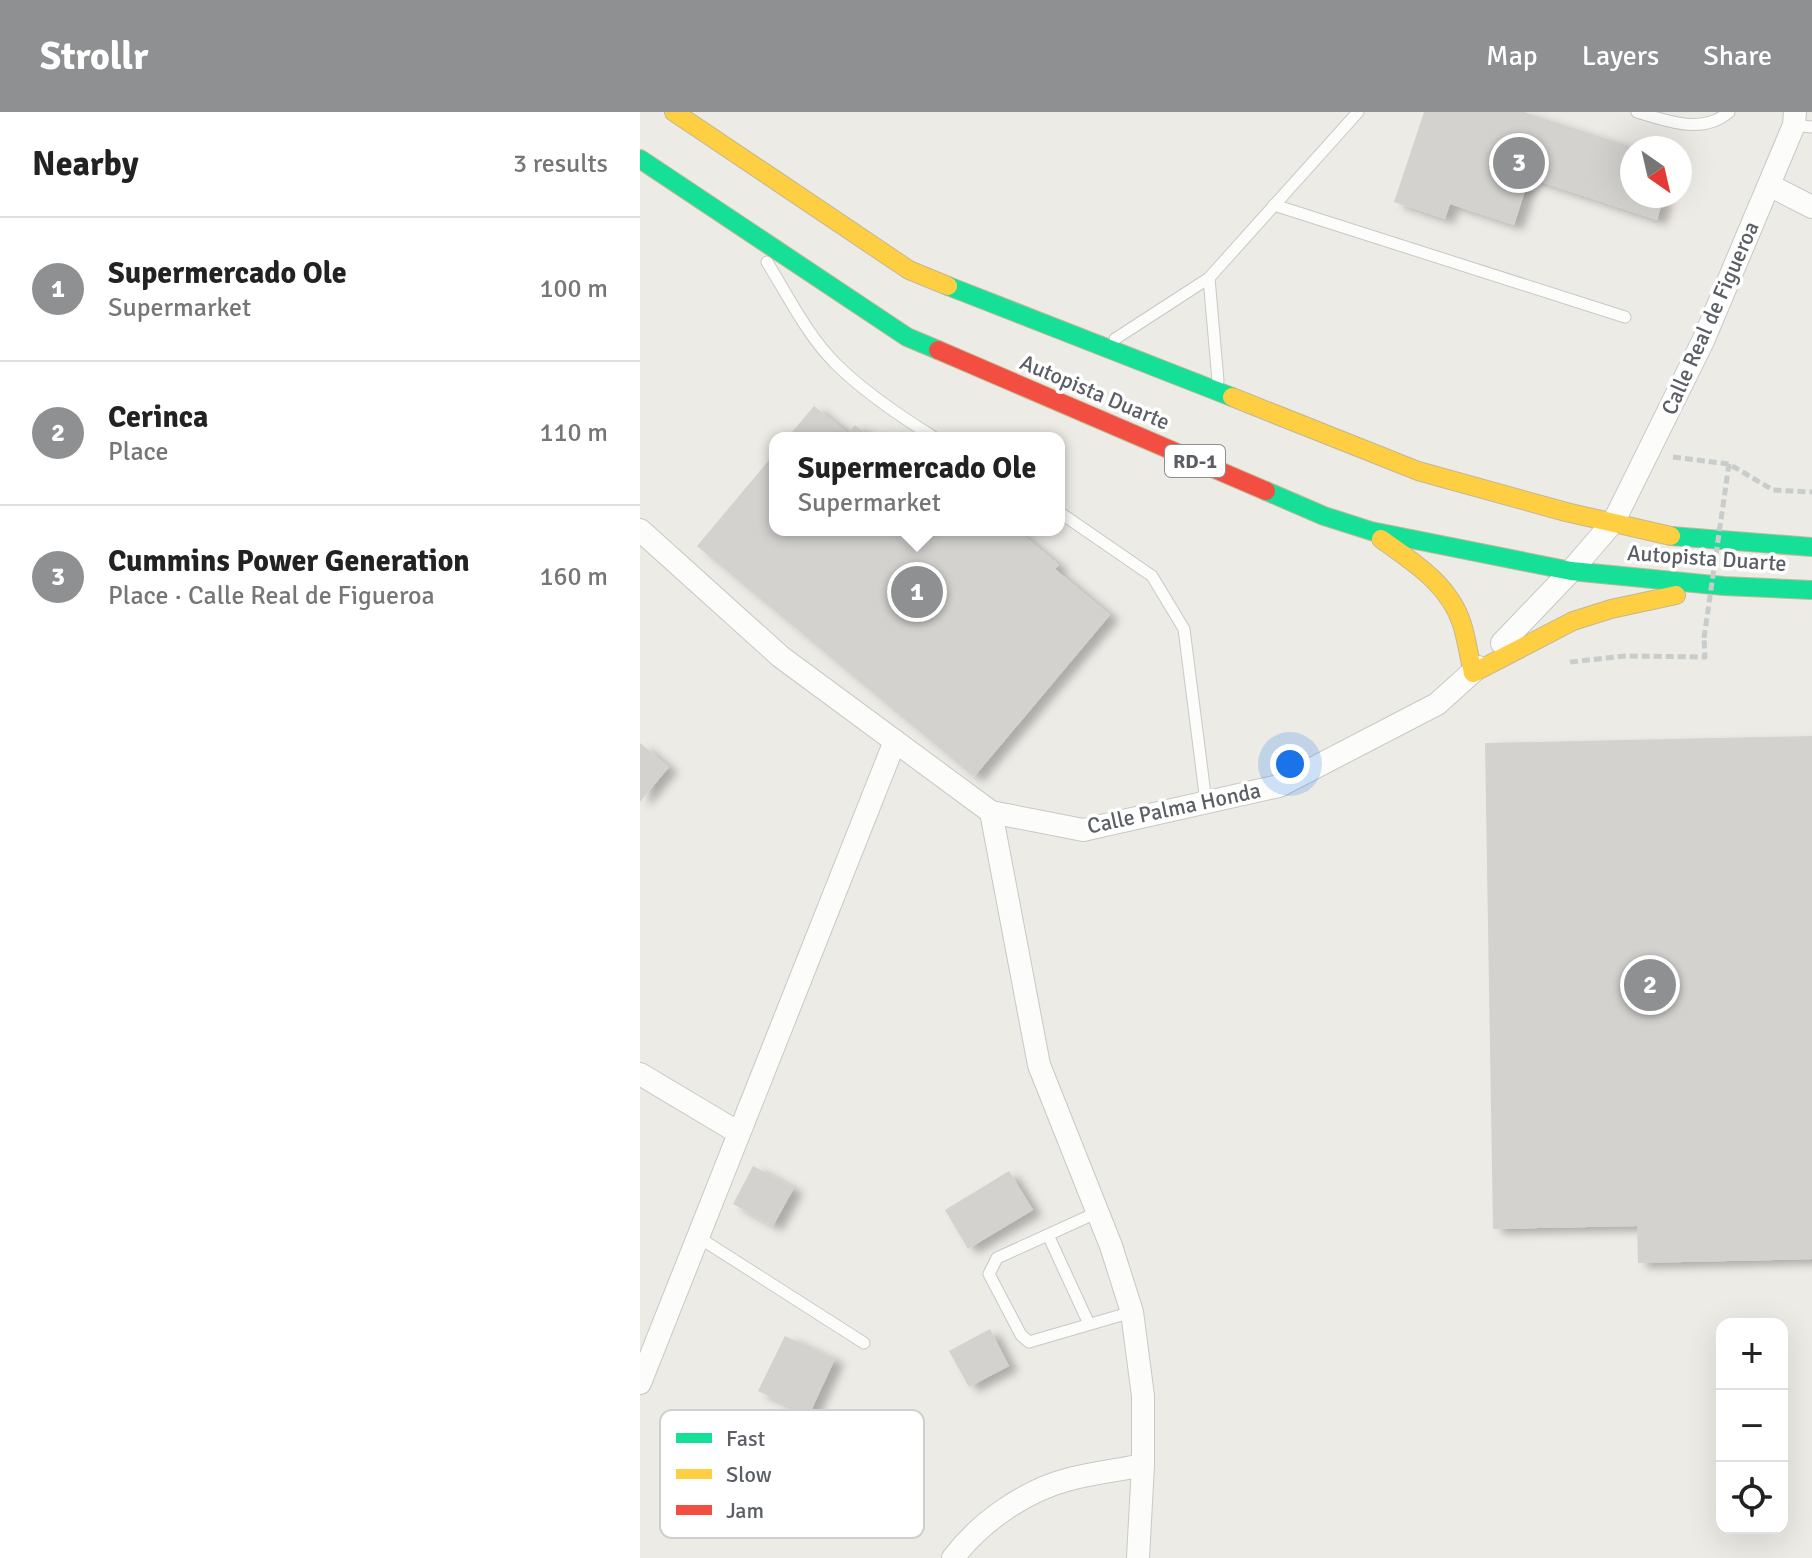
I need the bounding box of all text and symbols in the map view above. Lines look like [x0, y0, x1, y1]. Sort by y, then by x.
text: Strollr [40, 33, 148, 80]
text: Map [1486, 39, 1538, 73]
text: Layers [1582, 39, 1659, 73]
text: Share [1703, 39, 1772, 73]
pin: 3 [1493, 133, 1545, 193]
north arrow [1620, 136, 1692, 208]
text: Nearby [32, 143, 139, 185]
text: 3 results [513, 148, 608, 180]
street label: Calle Real de Figueroa [1655, 217, 1765, 419]
text: Supermercado Ole [108, 255, 347, 292]
text: 1 [51, 273, 65, 305]
text: 100 m [539, 273, 608, 305]
text: Supermarket [108, 292, 251, 324]
street label: Autopista Duarte [1016, 348, 1174, 436]
text: Cerinca [108, 399, 208, 436]
text: 2 [51, 417, 65, 449]
text: 110 m [539, 417, 608, 449]
popup [769, 432, 1065, 536]
text: Place [108, 436, 169, 468]
road number: RD-1 [1165, 445, 1225, 477]
text: Supermercado Ole [798, 450, 1036, 487]
text: Supermarket [798, 487, 941, 519]
street label: Autopista Duarte [1626, 539, 1788, 577]
text: Cummins Power Generation [108, 543, 470, 580]
text: 3 [51, 561, 65, 593]
text: 160 m [539, 561, 608, 593]
pin: 1 [891, 562, 943, 622]
text: Place · Calle Real de Figueroa [108, 580, 435, 612]
your location [1270, 744, 1310, 784]
street label: Calle Palma Honda [1085, 776, 1263, 840]
pin: 2 [1624, 955, 1676, 1015]
map controls [1716, 1318, 1788, 1534]
button: + [1716, 1318, 1788, 1390]
button: − [1716, 1390, 1788, 1462]
legend [660, 1410, 924, 1538]
text: Fast [726, 1425, 766, 1452]
text: Slow [726, 1461, 772, 1488]
button: locate [1716, 1462, 1788, 1534]
text: Jam [726, 1497, 764, 1524]

